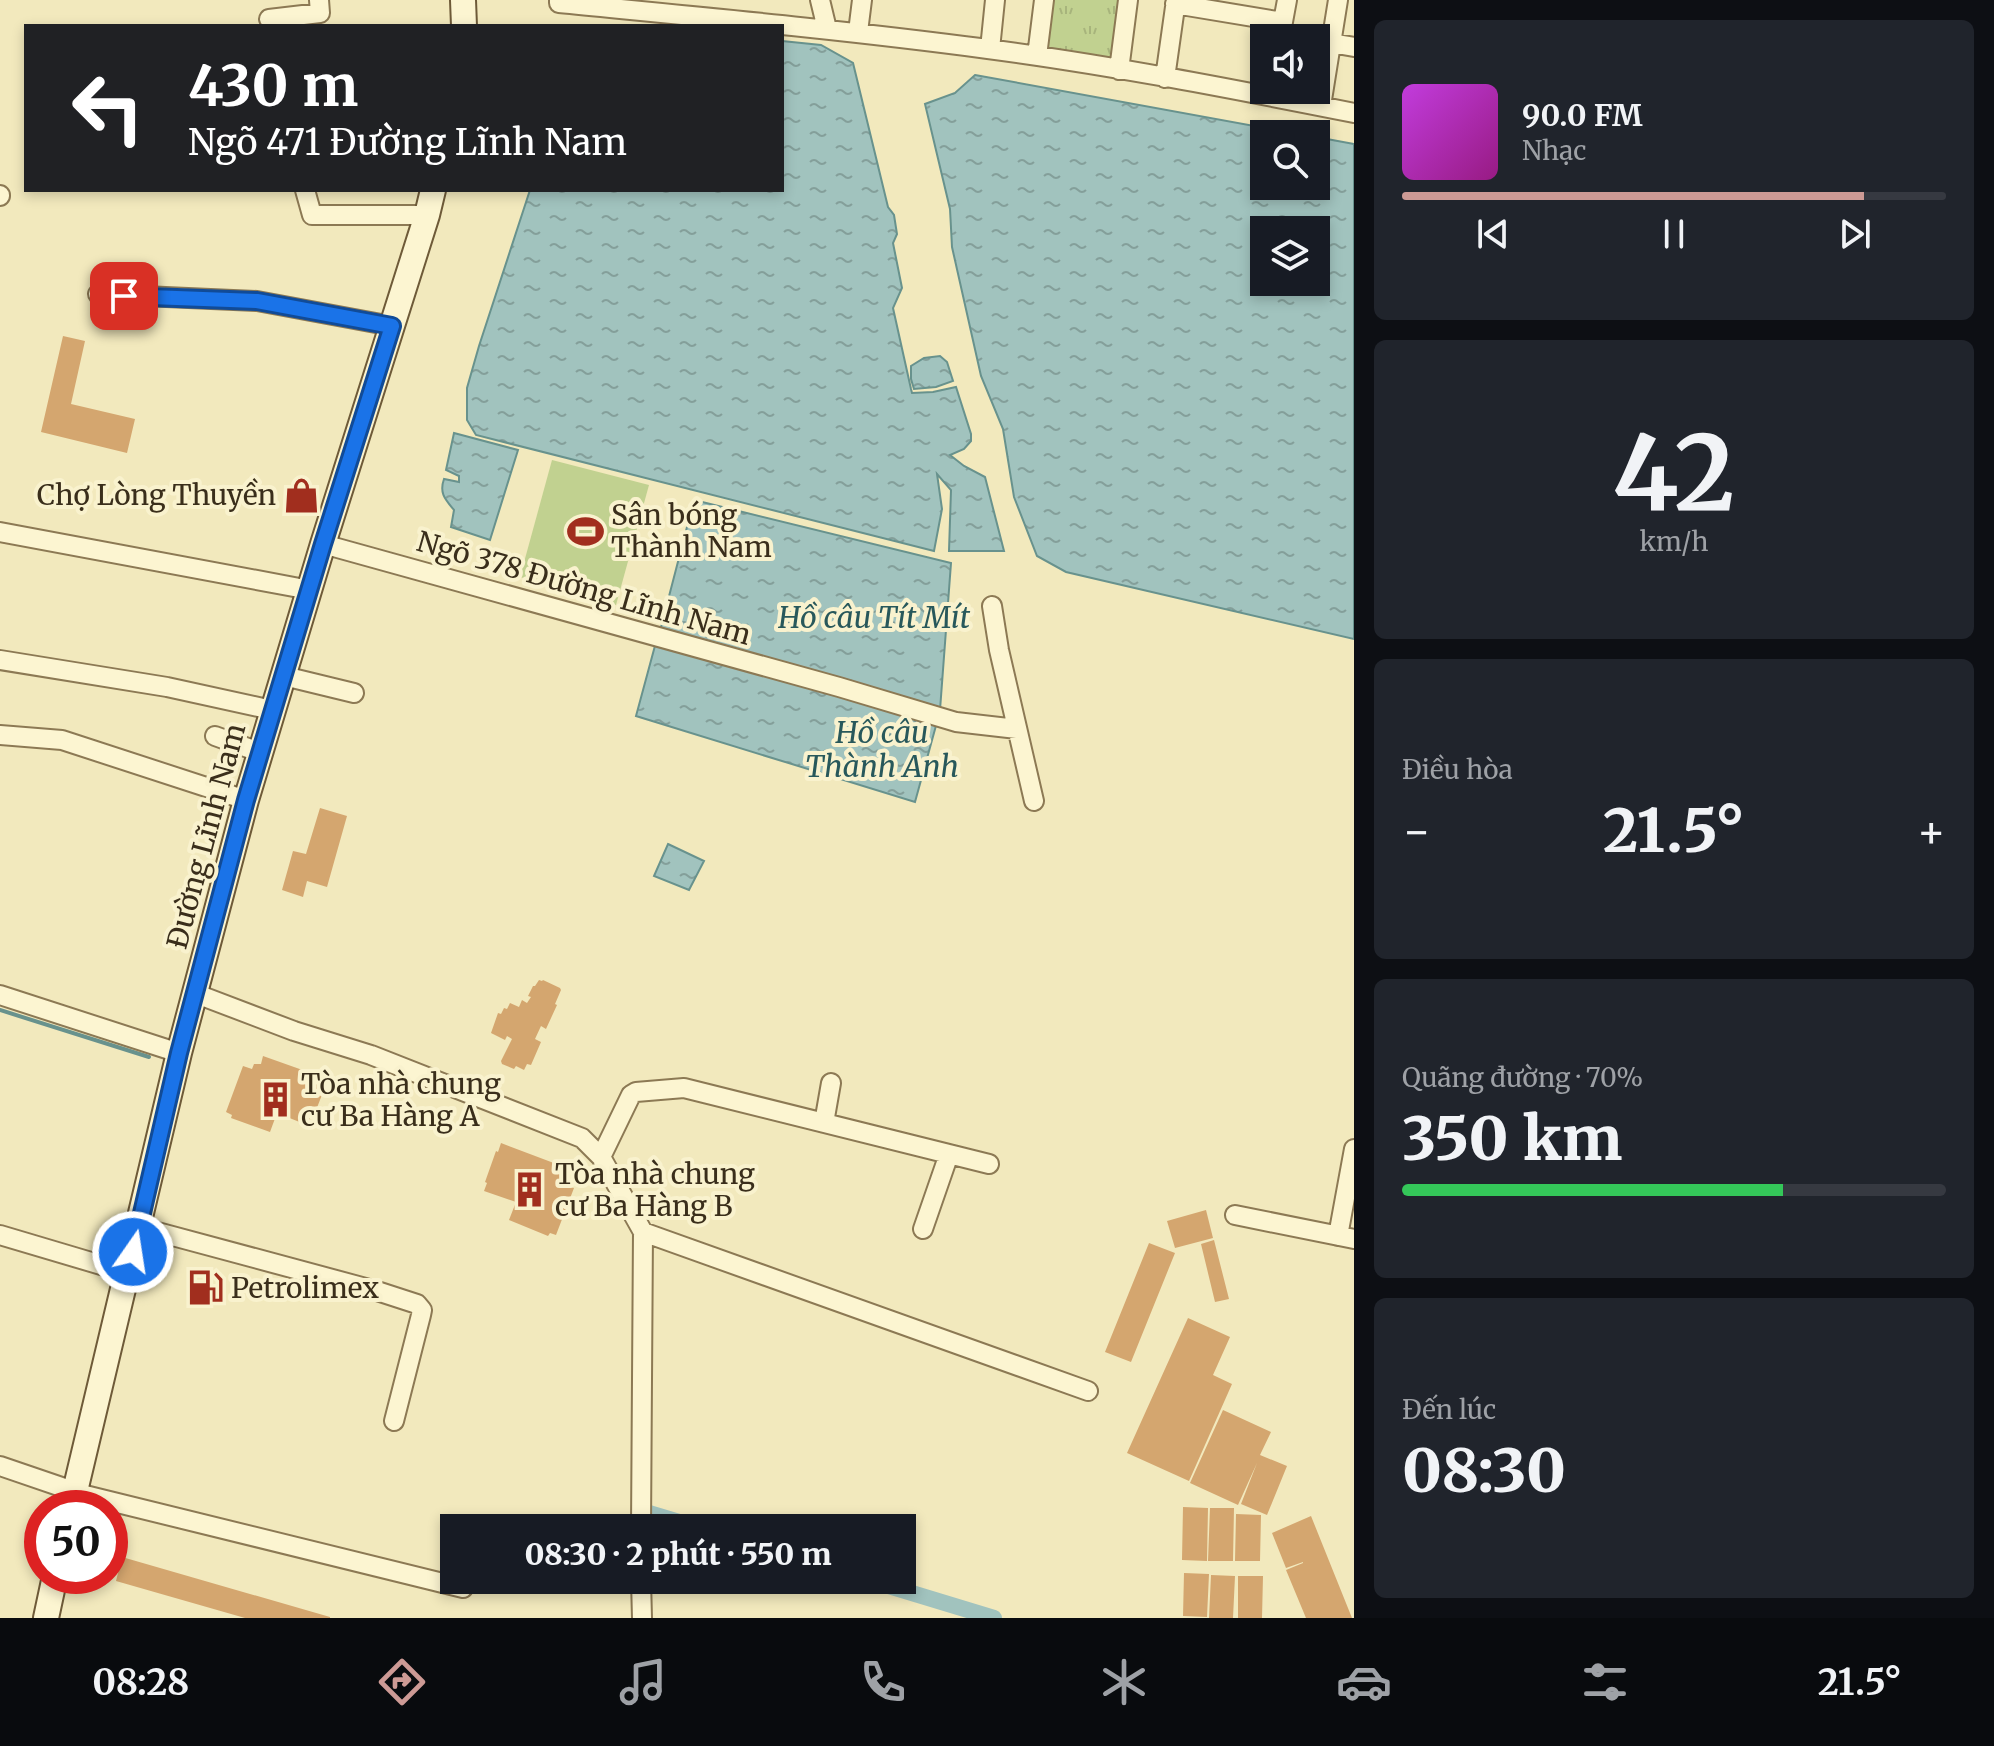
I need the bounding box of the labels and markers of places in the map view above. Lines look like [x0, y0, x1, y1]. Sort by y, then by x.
pin [90, 262, 158, 330]
shop icon: Chợ Lòng Thuyền [283, 476, 321, 514]
place label: Chợ Lòng Thuyền [37, 477, 276, 513]
place label: Sân bóng Thành Nam [611, 497, 772, 565]
sports icon: Sân bóng Thành Nam [566, 512, 604, 550]
place label: Tòa nhà chung cư Ba Hàng A [301, 1066, 501, 1134]
building icon: Tòa nhà chung cư Ba Hàng A [256, 1081, 294, 1119]
place label: Tòa nhà chung cư Ba Hàng B [555, 1156, 755, 1224]
building icon: Tòa nhà chung cư Ba Hàng B [510, 1171, 548, 1209]
fuel station icon: Petrolimex [186, 1269, 224, 1307]
place label: Petrolimex [231, 1270, 379, 1306]

